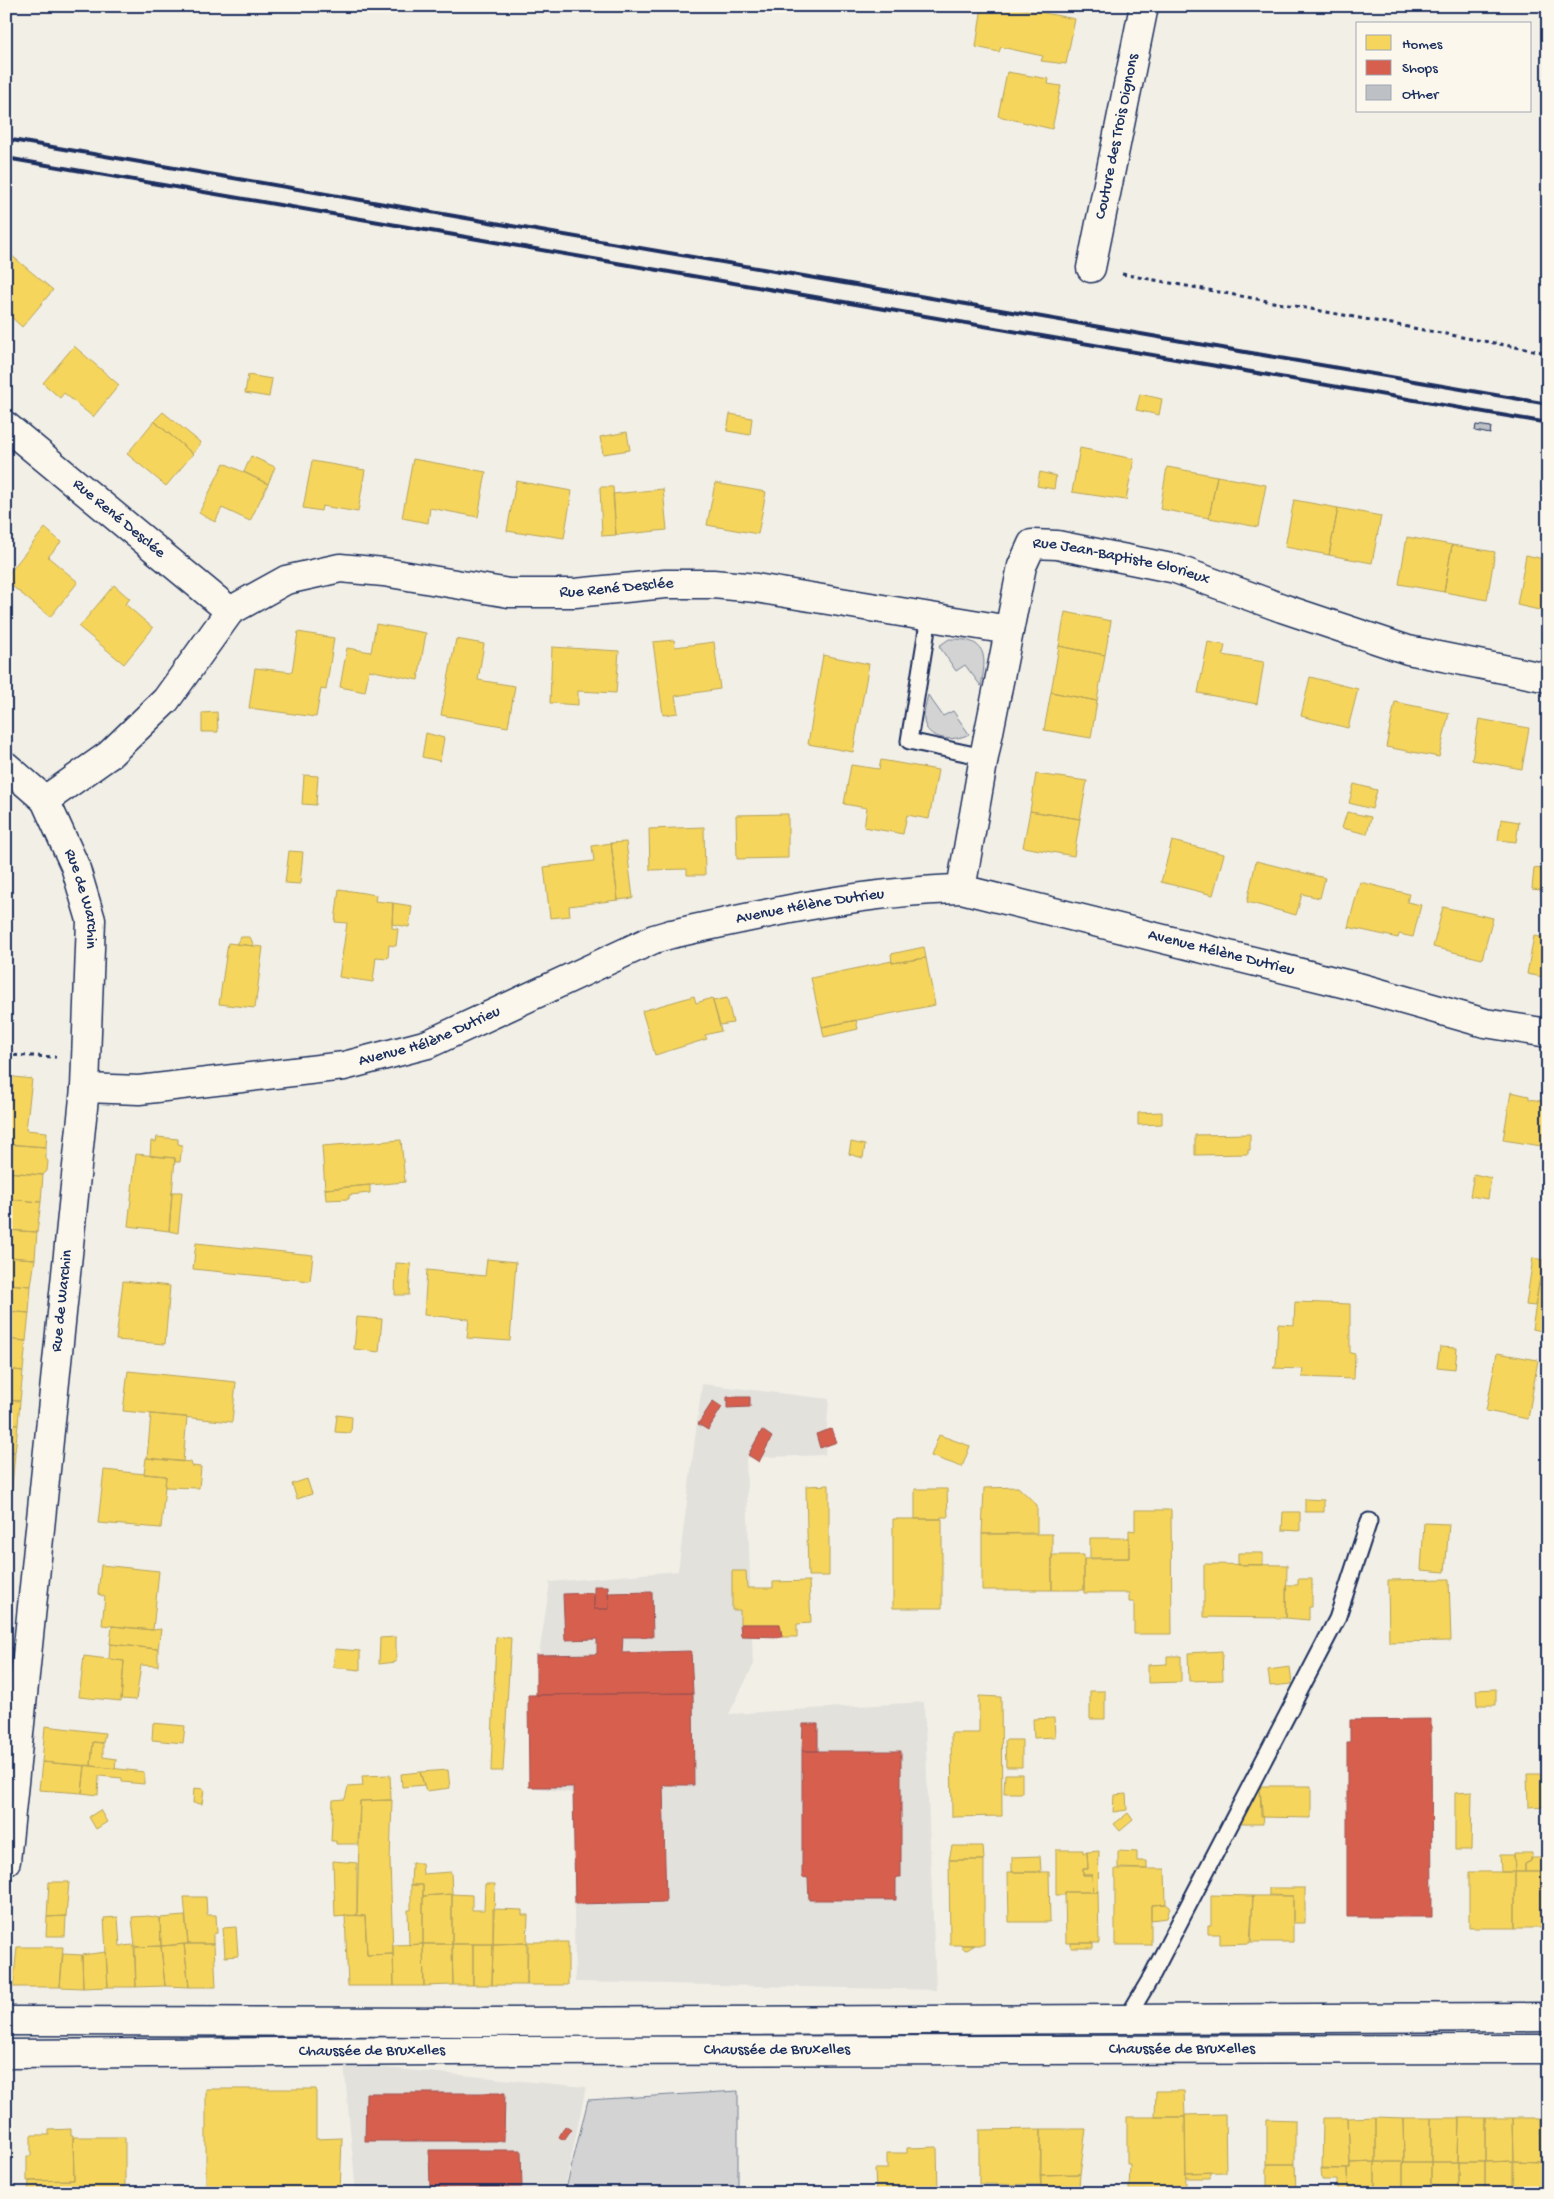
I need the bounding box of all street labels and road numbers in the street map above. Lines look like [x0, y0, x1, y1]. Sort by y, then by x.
street label: Couture des Trois Oignons [1092, 51, 1144, 221]
street label: Rue René Desclée [68, 475, 169, 563]
street label: Rue Jean-Baptiste Glorieux [1032, 535, 1213, 590]
street label: Rue René Desclée [559, 574, 674, 603]
street label: Rue de Warchin [59, 846, 101, 949]
street label: Avenue Hélène Dutrieu [734, 885, 886, 929]
street label: Avenue Hélène Dutrieu [1146, 926, 1297, 981]
street label: Avenue Hélène Dutrieu [357, 1002, 504, 1071]
street label: Rue de Warchin [48, 1249, 78, 1353]
street label: Chaussée de Bruxelles [1109, 2040, 1256, 2059]
street label: Chaussée de Bruxelles [299, 2041, 446, 2061]
street label: Chaussée de Bruxelles [704, 2041, 851, 2060]

